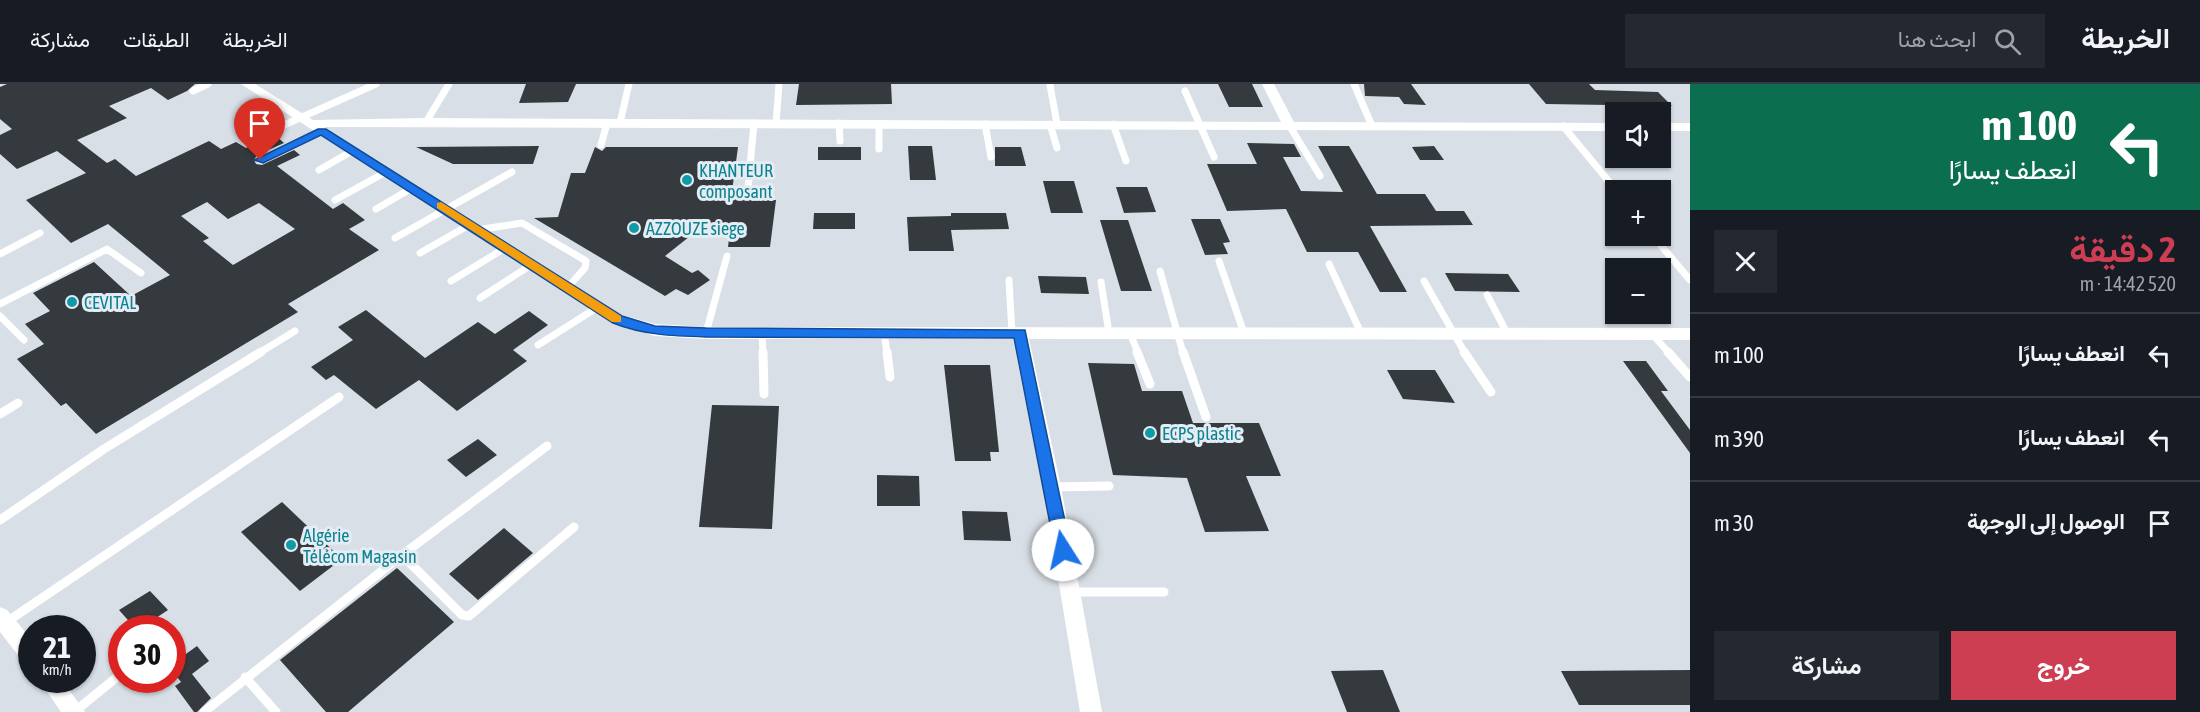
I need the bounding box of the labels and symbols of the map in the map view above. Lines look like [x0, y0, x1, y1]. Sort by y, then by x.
pin [234, 98, 285, 160]
place label: KHANTEUR composant [699, 160, 773, 202]
marker: KHANTEUR composant [680, 173, 694, 187]
place label: AZZOUZE siege [646, 218, 745, 239]
marker: AZZOUZE siege [627, 221, 641, 235]
place label: CEVITAL [84, 292, 136, 313]
marker: CEVITAL [65, 295, 79, 309]
place label: ECPS plastic [1162, 423, 1241, 444]
marker: ECPS plastic [1143, 426, 1157, 440]
position arrow [1031, 518, 1095, 582]
place label: Algérie Télécom Magasin [303, 525, 417, 567]
marker: Algérie Télécom Magasin [284, 538, 298, 552]
speed limit sign: 30 [108, 615, 186, 693]

